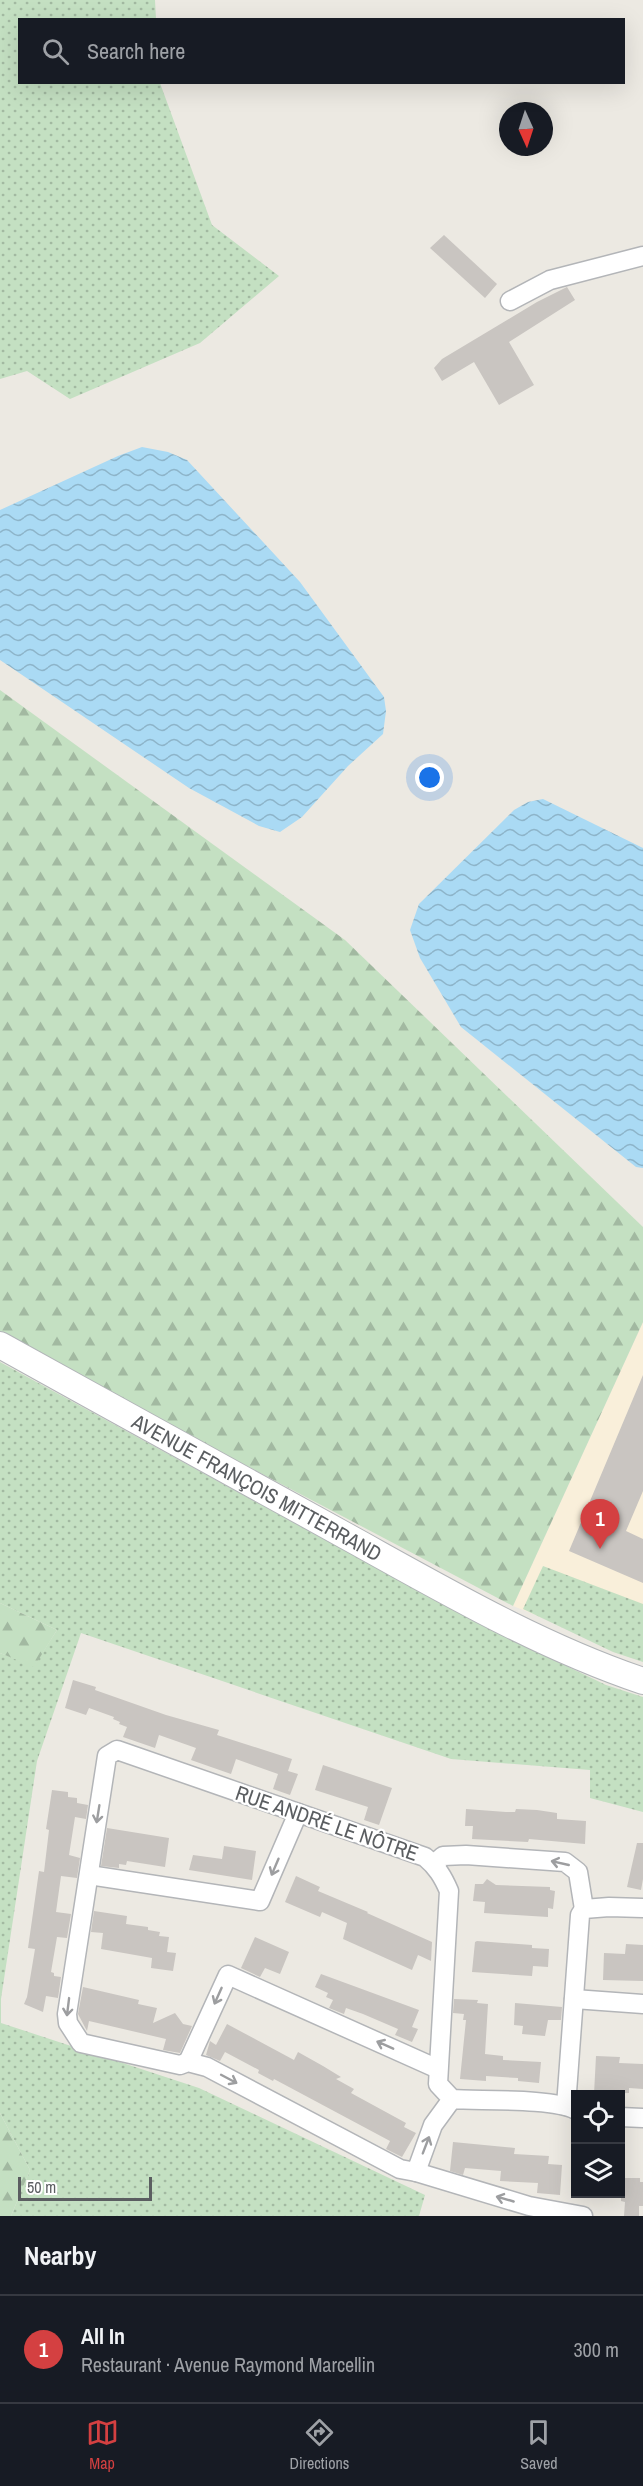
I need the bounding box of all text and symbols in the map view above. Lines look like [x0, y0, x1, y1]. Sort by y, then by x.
search box [18, 18, 625, 84]
icon: search [39, 35, 72, 68]
text: Search here [87, 36, 185, 66]
north arrow [499, 102, 553, 156]
your location [415, 763, 444, 792]
street label: AVENUE FRANÇOIS MITTERRAND [126, 1406, 387, 1568]
pin: 1 [580, 1500, 620, 1549]
street label: RUE ANDRÉ LE NÔTRE [232, 1778, 422, 1868]
one-way arrow [92, 1804, 103, 1824]
one-way arrow [269, 1857, 280, 1876]
one-way arrow [550, 1857, 570, 1868]
one-way arrow [212, 1986, 223, 2005]
one-way arrow [63, 1997, 74, 2016]
one-way arrow [376, 2038, 394, 2050]
one-way arrow [220, 2074, 238, 2085]
map controls [571, 2090, 625, 2198]
button: locate [571, 2090, 625, 2144]
one-way arrow [421, 2136, 432, 2155]
button: layers [571, 2144, 625, 2198]
scale bar [18, 2174, 152, 2202]
text: 50 m [27, 2176, 56, 2198]
one-way arrow [496, 2193, 515, 2204]
text: Nearby [24, 2238, 96, 2273]
text: All In [81, 2321, 125, 2351]
text: 1 [39, 2336, 48, 2363]
text: 300 m [573, 2336, 619, 2363]
text: Restaurant · Avenue Raymond Marcellin [81, 2351, 375, 2378]
tab: Map [86, 2416, 119, 2474]
tab: Directions [290, 2416, 349, 2474]
tab: Saved [520, 2416, 558, 2474]

